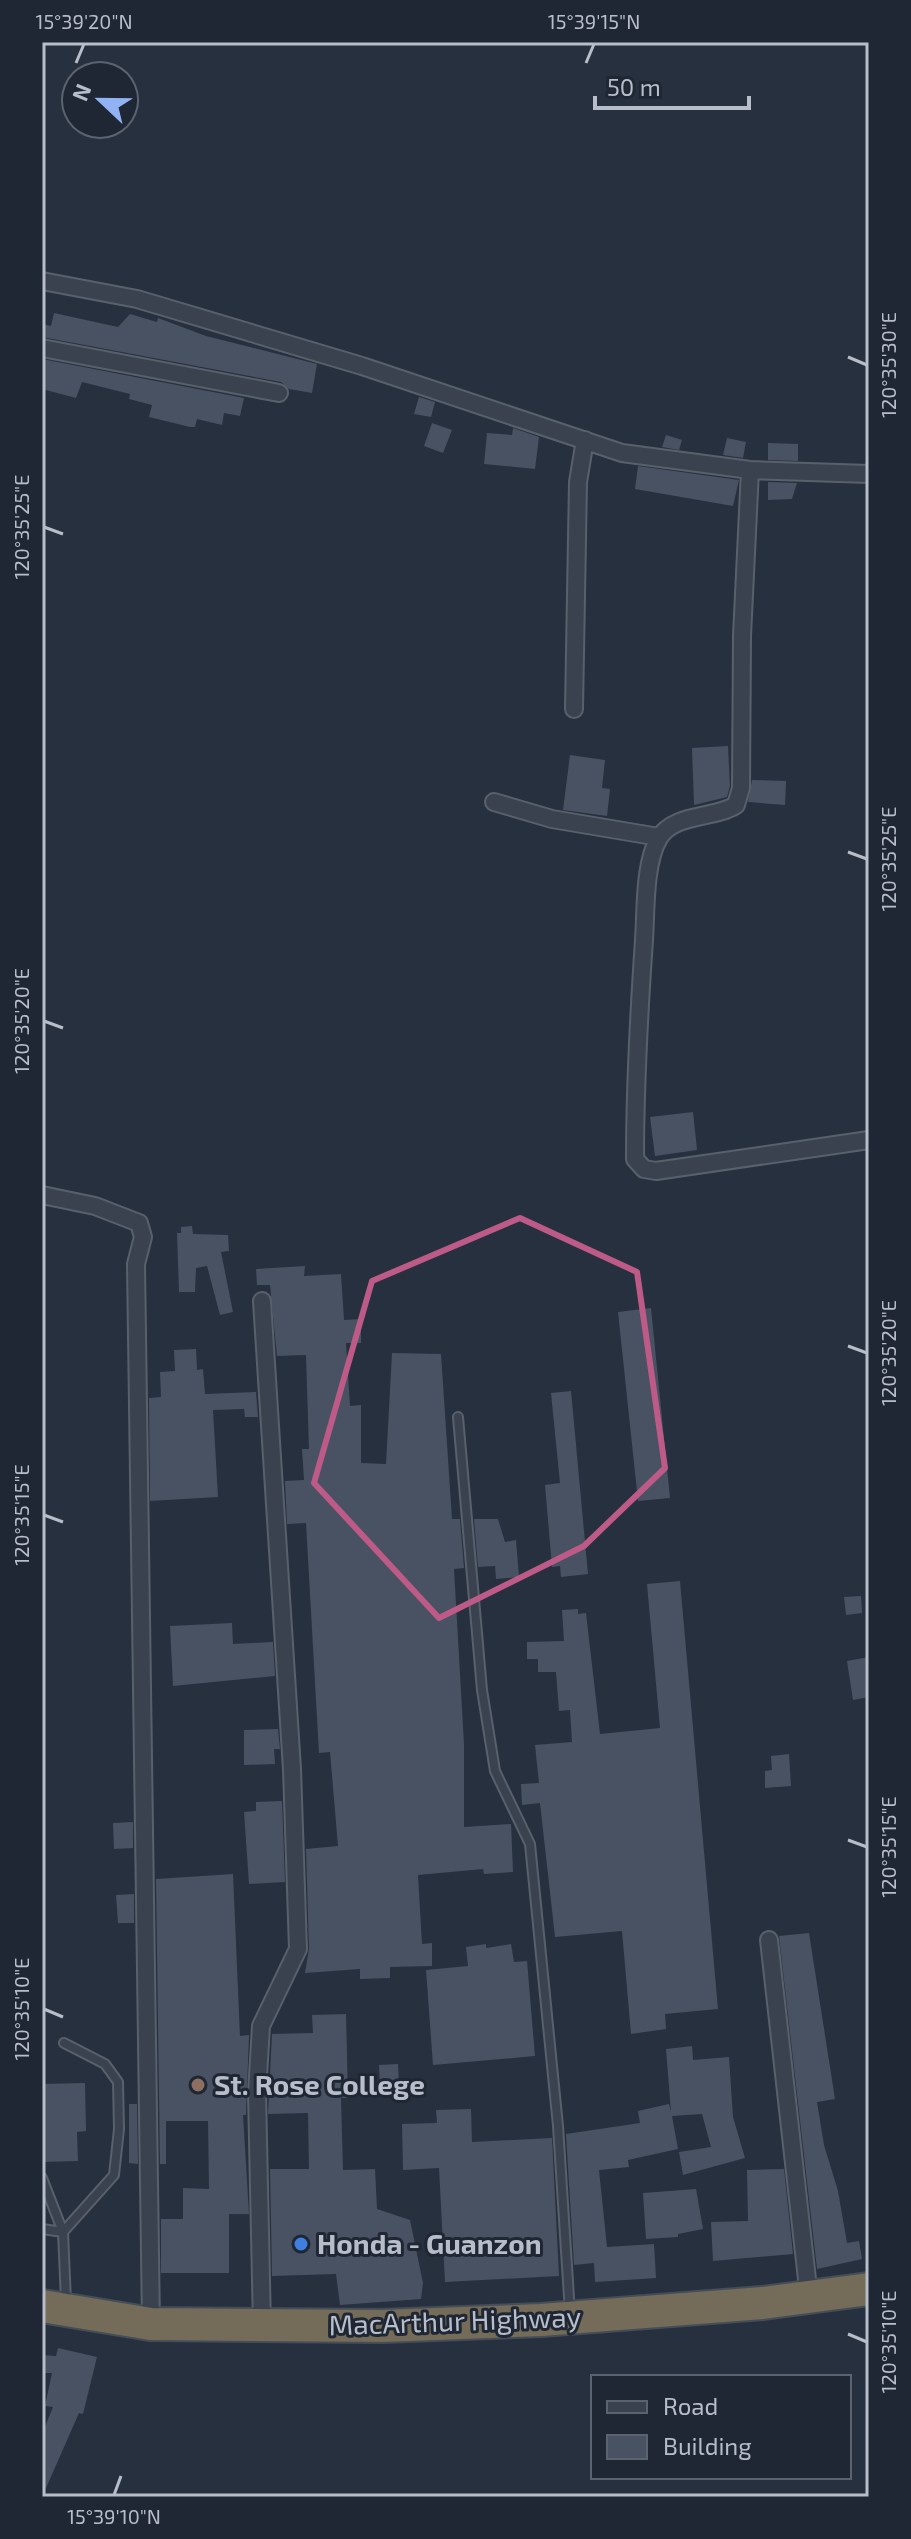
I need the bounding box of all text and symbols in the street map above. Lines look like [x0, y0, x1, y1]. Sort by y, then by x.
text: 15°39'20"N [35, 9, 133, 33]
text: 15°39'15"N [548, 9, 640, 33]
north arrow [60, 60, 140, 140]
scale bar [595, 60, 749, 110]
text: 50 m [607, 72, 661, 101]
text: N [65, 80, 96, 104]
text: 120°35'30"E [876, 312, 900, 418]
text: 120°35'25"E [9, 475, 33, 579]
text: 120°35'25"E [876, 807, 900, 911]
text: 120°35'20"E [9, 968, 33, 1074]
text: 120°35'20"E [876, 1300, 900, 1406]
text: 120°35'15"E [9, 1464, 33, 1566]
text: 120°35'15"E [876, 1796, 900, 1898]
text: 120°35'10"E [9, 1958, 33, 2060]
place label: St. Rose College [214, 2067, 425, 2101]
marker: St. Rose College [189, 2076, 207, 2094]
place label: Honda - Guanzon [317, 2226, 542, 2260]
marker: Honda - Guanzon [292, 2235, 310, 2253]
text: 120°35'10"E [876, 2291, 900, 2393]
street label: MacArthur Highway [328, 2299, 582, 2341]
legend [591, 2375, 851, 2479]
text: Road [663, 2391, 718, 2420]
text: Building [663, 2431, 752, 2460]
text: 15°39'10"N [67, 2504, 161, 2528]

